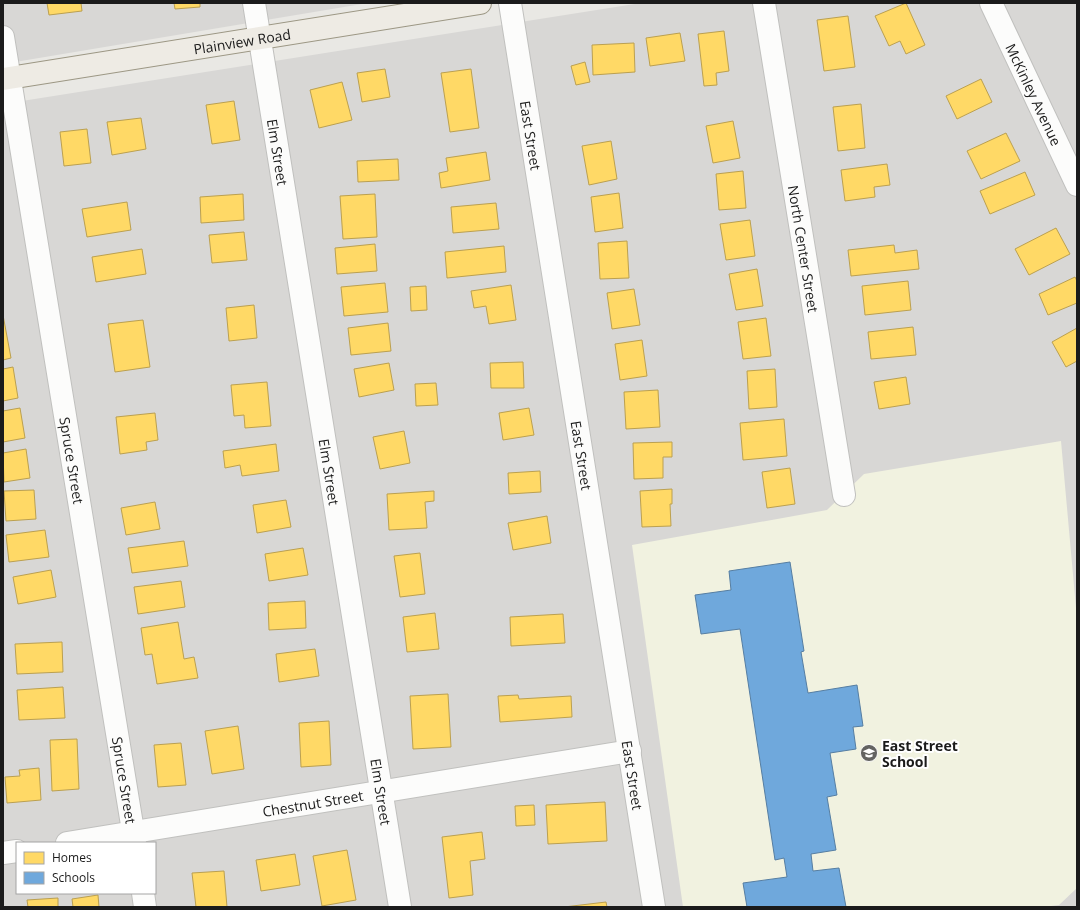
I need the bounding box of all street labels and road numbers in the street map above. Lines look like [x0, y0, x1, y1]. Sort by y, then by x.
street label: Plainview Road [192, 24, 292, 58]
street label: McKinley Avenue [1002, 40, 1066, 149]
street label: East Street [516, 99, 546, 171]
street label: Elm Street [263, 117, 293, 187]
street label: North Center Street [784, 184, 824, 314]
street label: Spruce Street [56, 415, 89, 505]
street label: East Street [567, 419, 597, 491]
street label: Elm Street [315, 437, 344, 507]
street label: Spruce Street [108, 735, 141, 825]
street label: East Street [618, 739, 648, 811]
street label: Elm Street [367, 757, 396, 826]
street label: Chestnut Street [261, 785, 365, 820]

